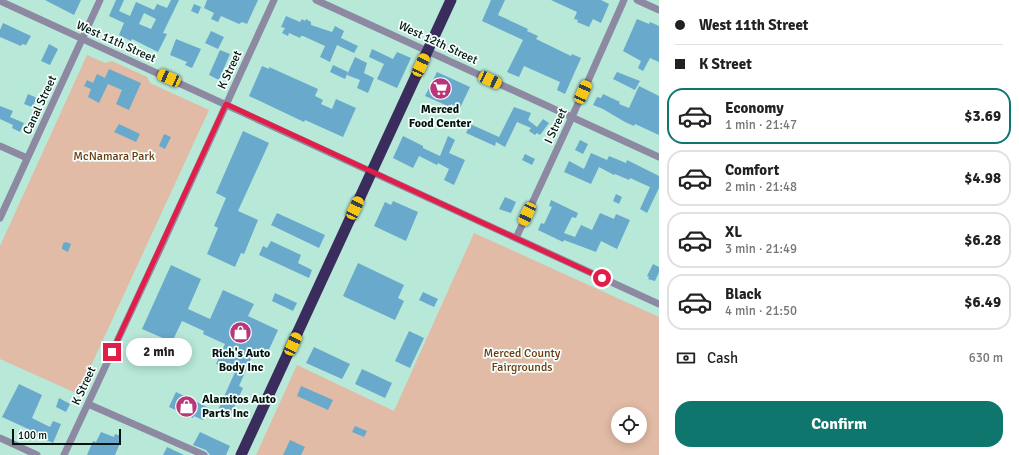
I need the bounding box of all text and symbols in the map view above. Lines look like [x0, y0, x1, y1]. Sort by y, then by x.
text: West 11th Street [699, 16, 808, 34]
street label: West 11th Street [74, 18, 158, 66]
street label: West 12th Street [396, 18, 480, 68]
street label: K Street [215, 48, 245, 92]
car [410, 52, 432, 78]
text: K Street [699, 55, 752, 73]
car [156, 68, 182, 88]
car [477, 69, 503, 91]
street label: Canal Street [20, 73, 60, 137]
supermarket icon: Merced Food Center [427, 75, 453, 101]
car [573, 79, 593, 105]
icon: car [677, 98, 713, 134]
text: Economy [725, 99, 784, 117]
place label: Merced Food Center [409, 102, 471, 131]
street label: I Street [541, 106, 571, 146]
text: $3.69 [964, 107, 1001, 125]
text: 1 min · 21:47 [725, 117, 797, 133]
park label: McNamara Park [73, 149, 155, 164]
icon: car [677, 160, 713, 196]
text: Comfort [725, 161, 779, 179]
text: $4.98 [964, 169, 1001, 187]
text: 2 min · 21:48 [725, 179, 797, 195]
car [344, 195, 366, 221]
car [516, 201, 538, 227]
icon: car [677, 222, 713, 258]
text: XL [725, 223, 742, 241]
text: $6.28 [964, 231, 1001, 249]
text: 3 min · 21:49 [725, 241, 797, 257]
route start [593, 269, 611, 287]
icon: car [677, 284, 713, 320]
text: Black [725, 285, 762, 303]
text: $6.49 [964, 293, 1001, 311]
text: 4 min · 21:50 [725, 303, 797, 319]
shop icon: Rich's Auto Body Inc [228, 319, 254, 345]
car [282, 331, 304, 357]
callout: 2 min [126, 338, 192, 366]
route end [103, 343, 121, 361]
text: 2 min [143, 344, 175, 360]
place label: Rich's Auto Body Inc [212, 346, 270, 375]
park label: Merced County Fairgrounds [484, 346, 561, 375]
icon: cash [675, 347, 697, 369]
text: Cash [707, 349, 738, 367]
text: 630 m [969, 350, 1003, 366]
street label: K Street [69, 364, 99, 408]
place label: Alamitos Auto Parts Inc [202, 392, 276, 421]
shop icon: Alamitos Auto Parts Inc [174, 393, 200, 419]
button: Confirm [675, 401, 1003, 447]
map controls [611, 407, 647, 443]
button: locate [611, 407, 647, 443]
scale bar [12, 427, 121, 446]
text: 100 m [18, 429, 47, 442]

